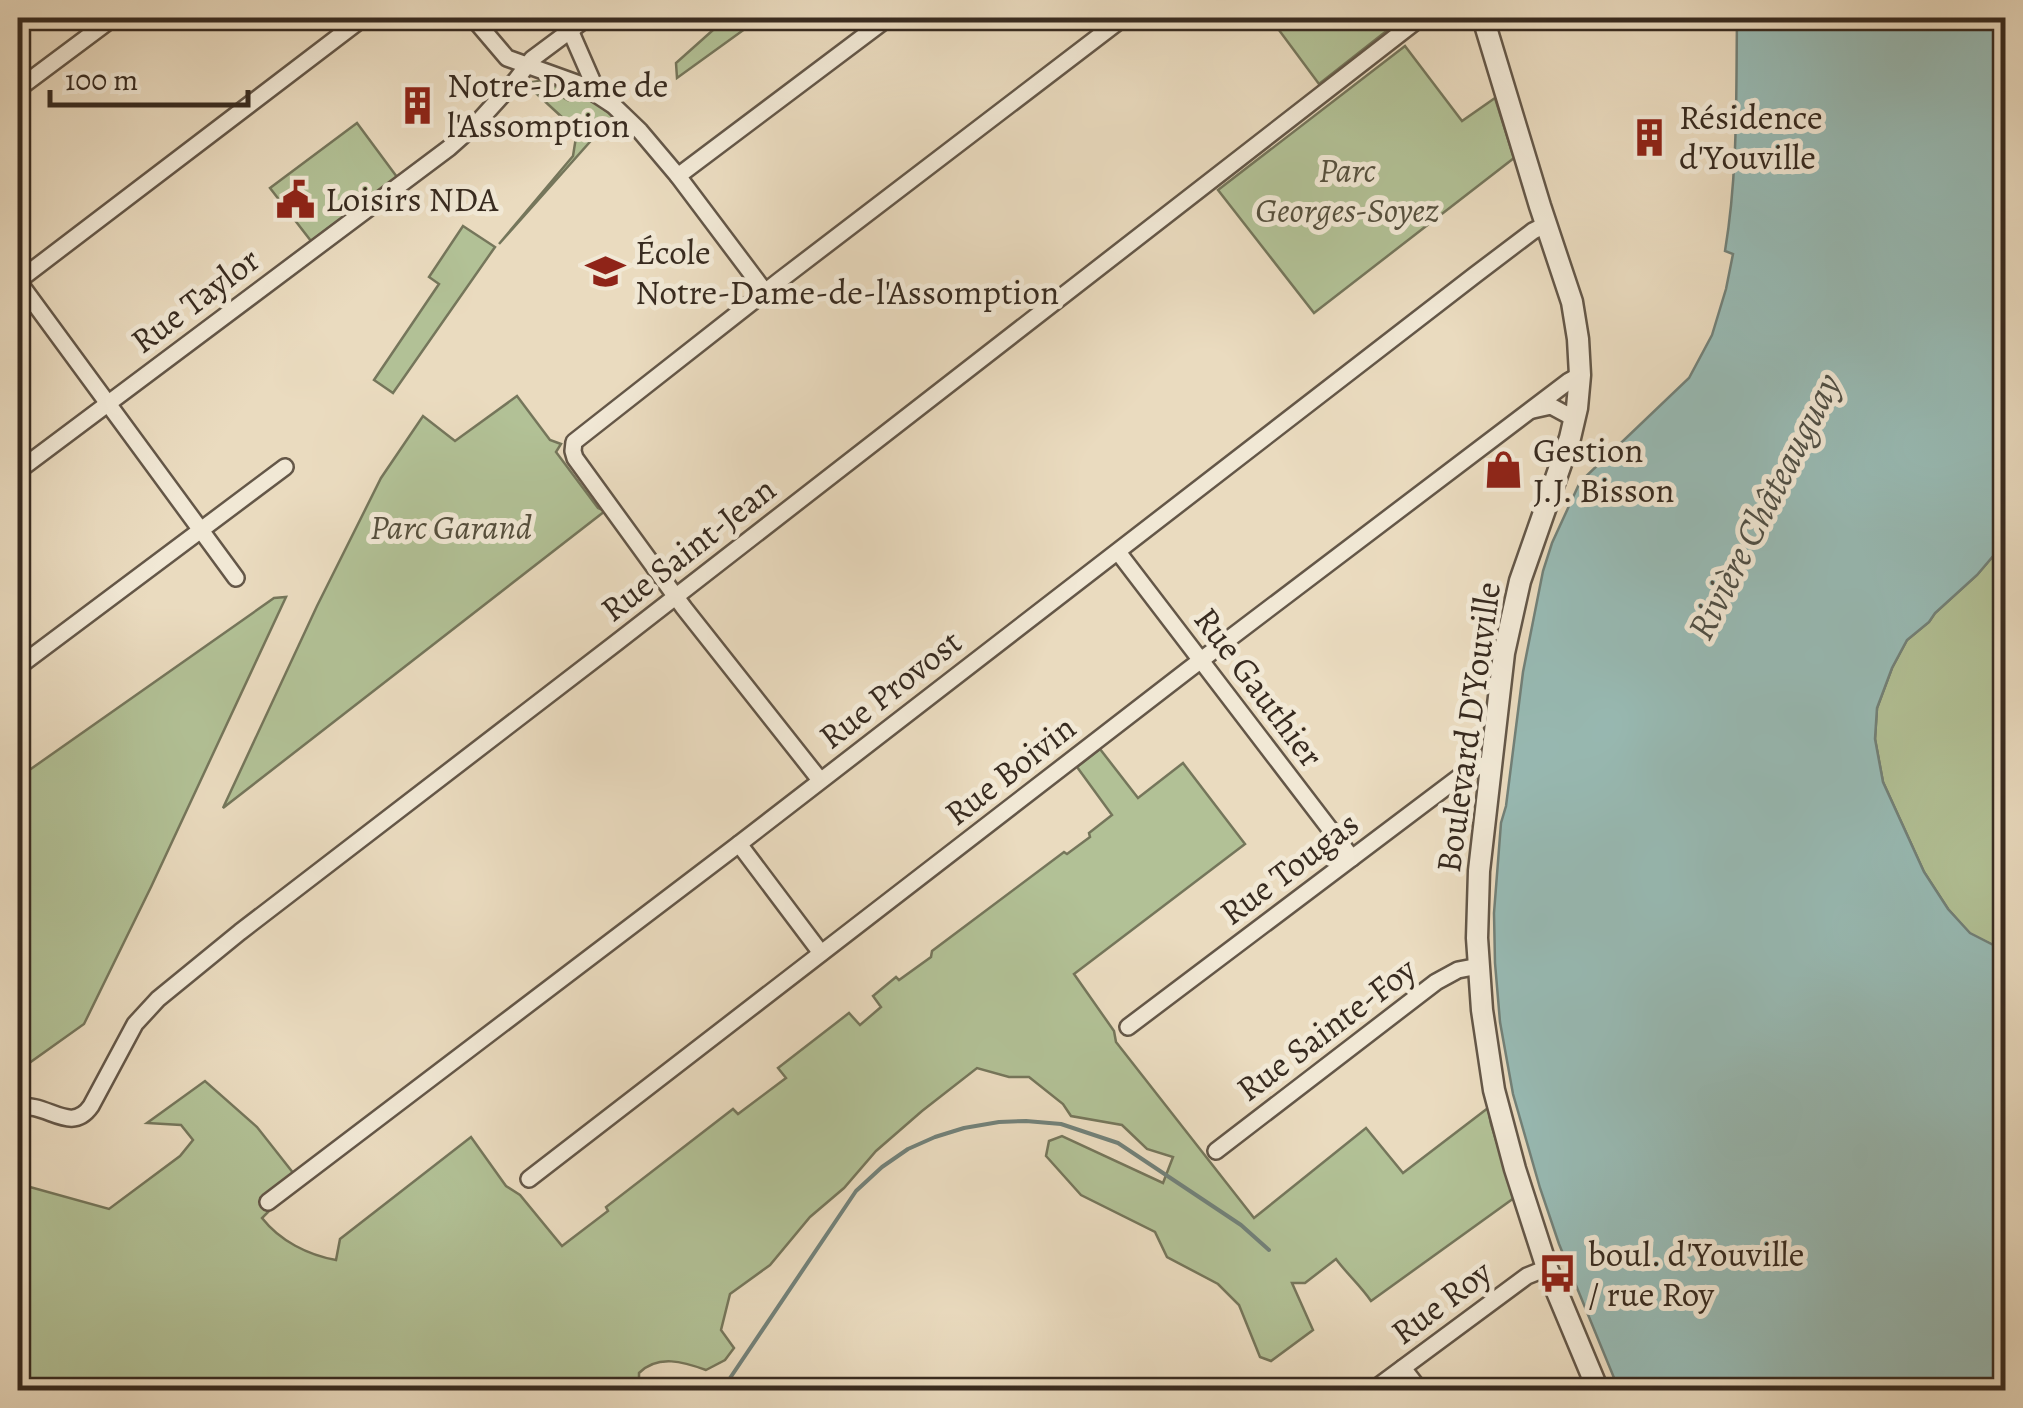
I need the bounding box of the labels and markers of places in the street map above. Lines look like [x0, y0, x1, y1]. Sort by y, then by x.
place label: Notre-Dame de l'Assomption [447, 61, 669, 149]
building icon: Notre-Dame de l'Assomption [396, 84, 438, 126]
place label: Résidence d'Youville [1679, 93, 1823, 181]
building icon: Résidence d'Youville [1628, 116, 1670, 158]
place label: Loisirs NDA [325, 175, 499, 223]
public building icon: Loisirs NDA [274, 178, 316, 220]
place label: École Notre-Dame-de-l'Assomption [635, 228, 1059, 316]
school or university icon: École Notre-Dame-de-l'Assomption [584, 251, 626, 293]
place label: Gestion J.J. Bisson [1533, 426, 1674, 514]
shop icon: Gestion J.J. Bisson [1482, 449, 1524, 491]
place label: boul. d'Youville / rue Roy [1588, 1230, 1805, 1318]
bus stop icon: boul. d'Youville / rue Roy [1537, 1253, 1579, 1295]

